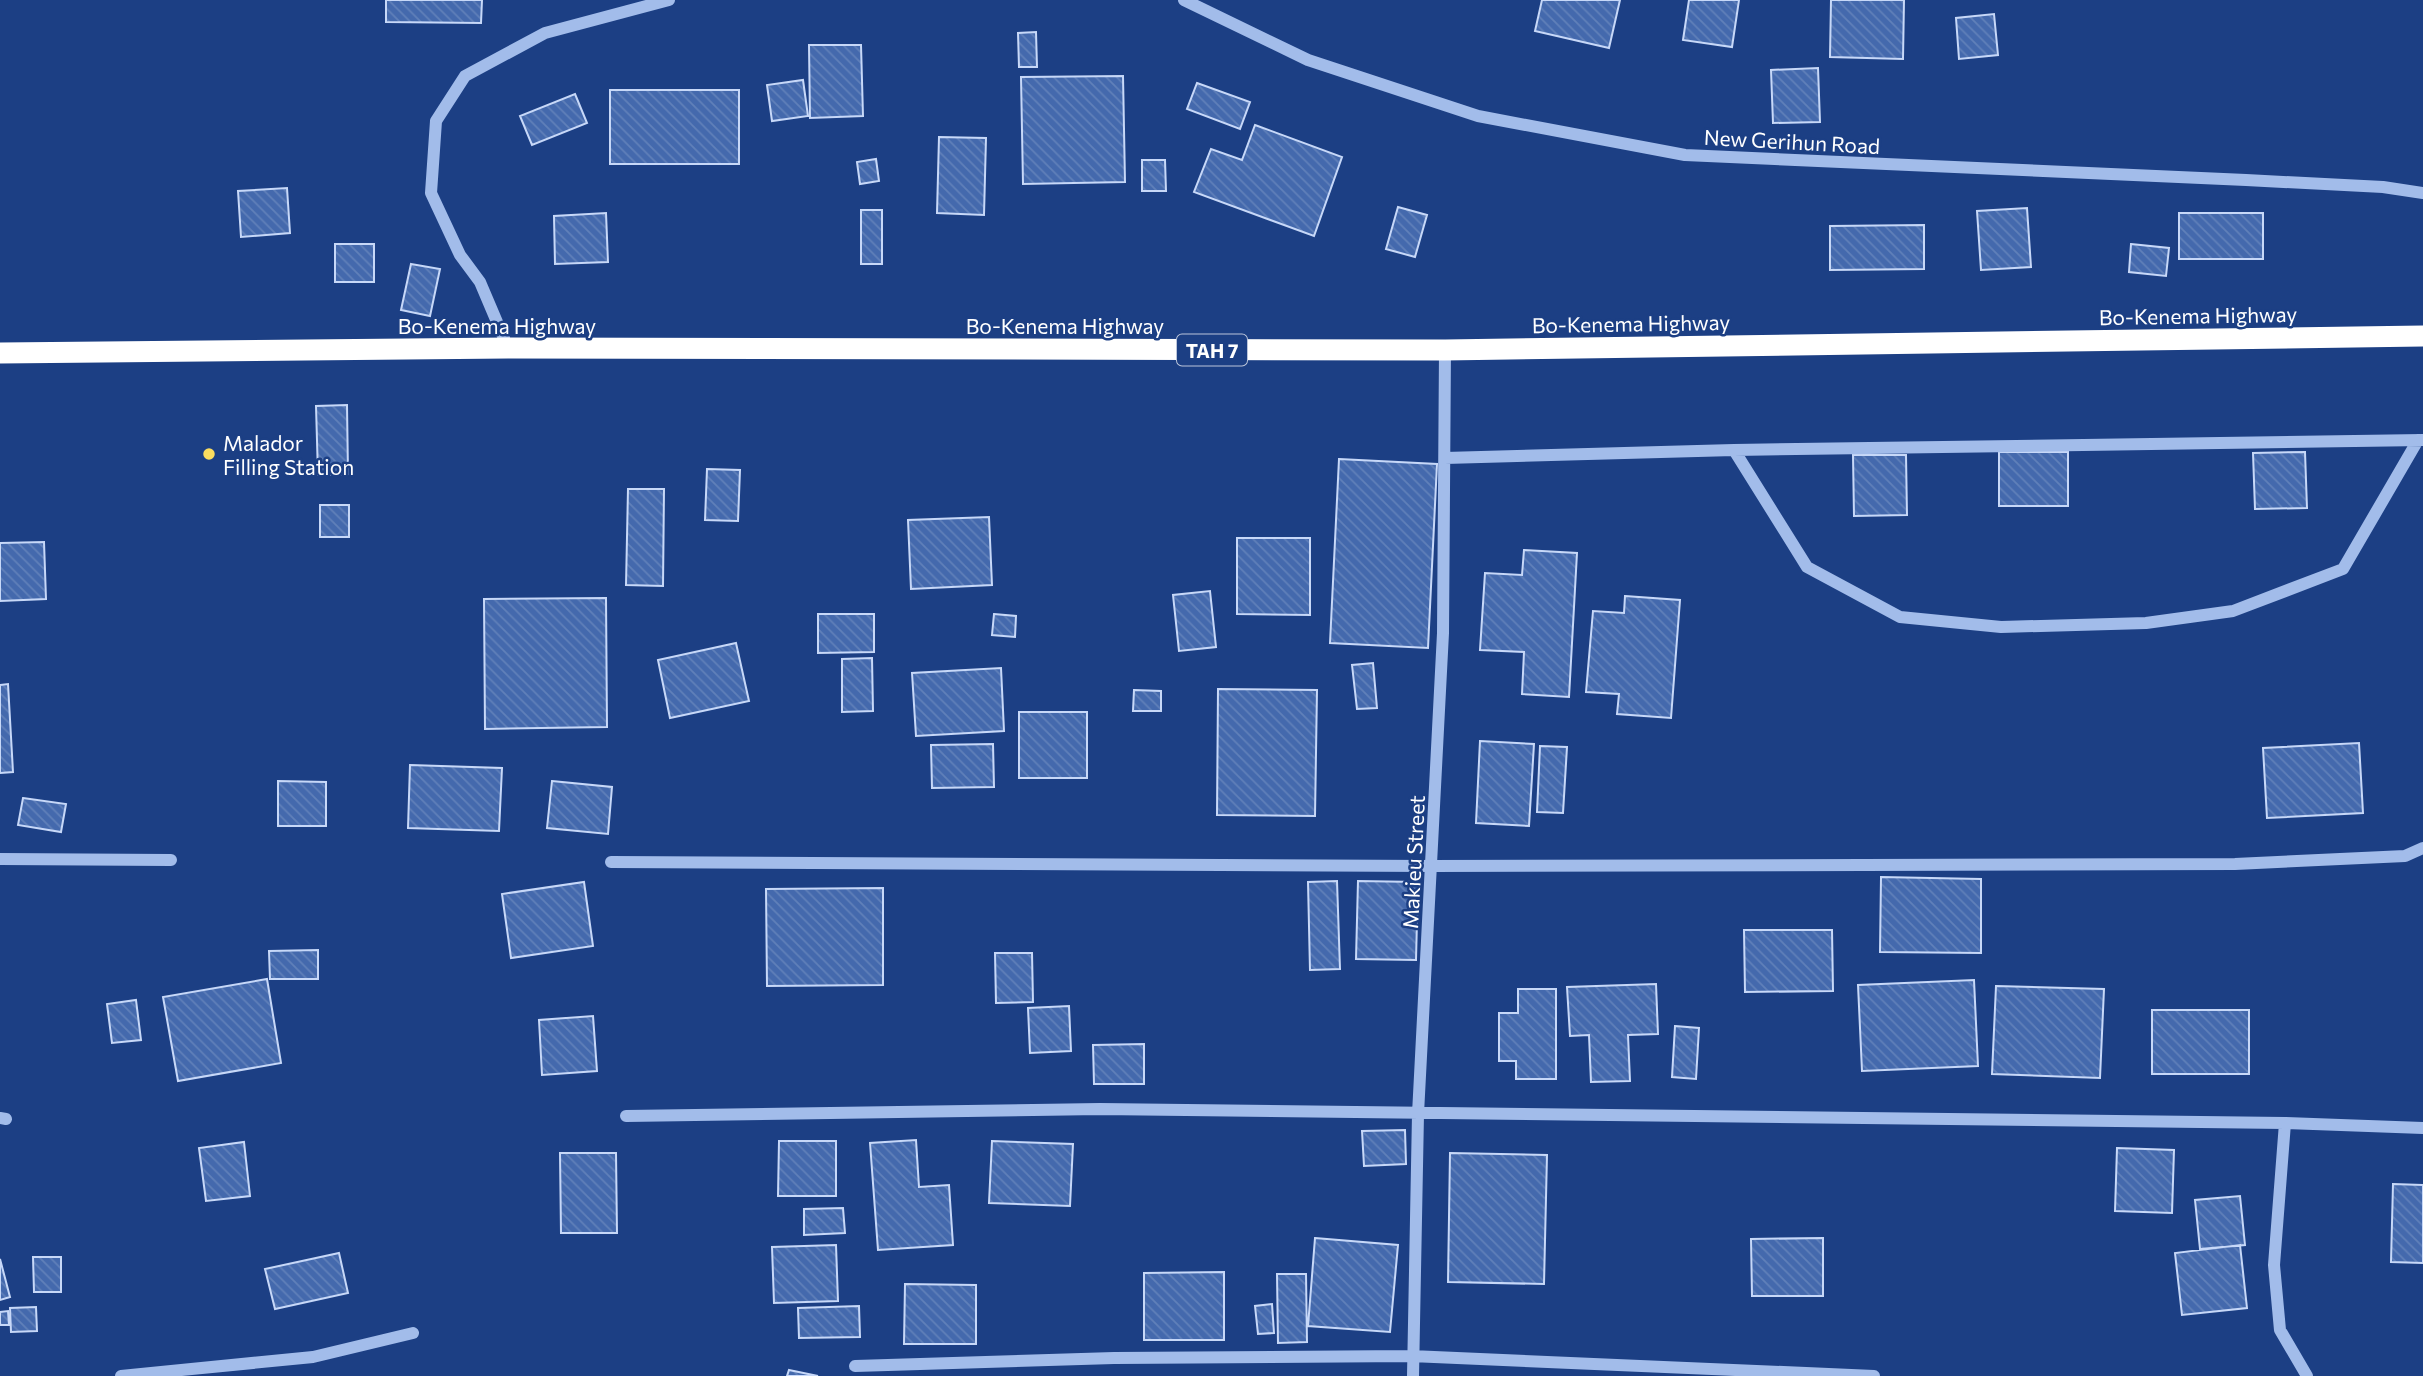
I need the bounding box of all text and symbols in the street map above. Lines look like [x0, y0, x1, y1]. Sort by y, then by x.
street label: New Gerihun Road [1703, 124, 1881, 158]
street label: Bo-Kenema Highway [2099, 301, 2298, 329]
street label: Bo-Kenema Highway [1532, 309, 1731, 337]
street label: Bo-Kenema Highway [398, 313, 596, 338]
street label: Bo-Kenema Highway [966, 313, 1164, 338]
road number: TAH 7 [1177, 334, 1247, 366]
place label: Malador Filling Station [223, 430, 354, 479]
marker: Malador Filling Station [201, 446, 217, 462]
street label: Makieu Street [1397, 795, 1429, 929]

